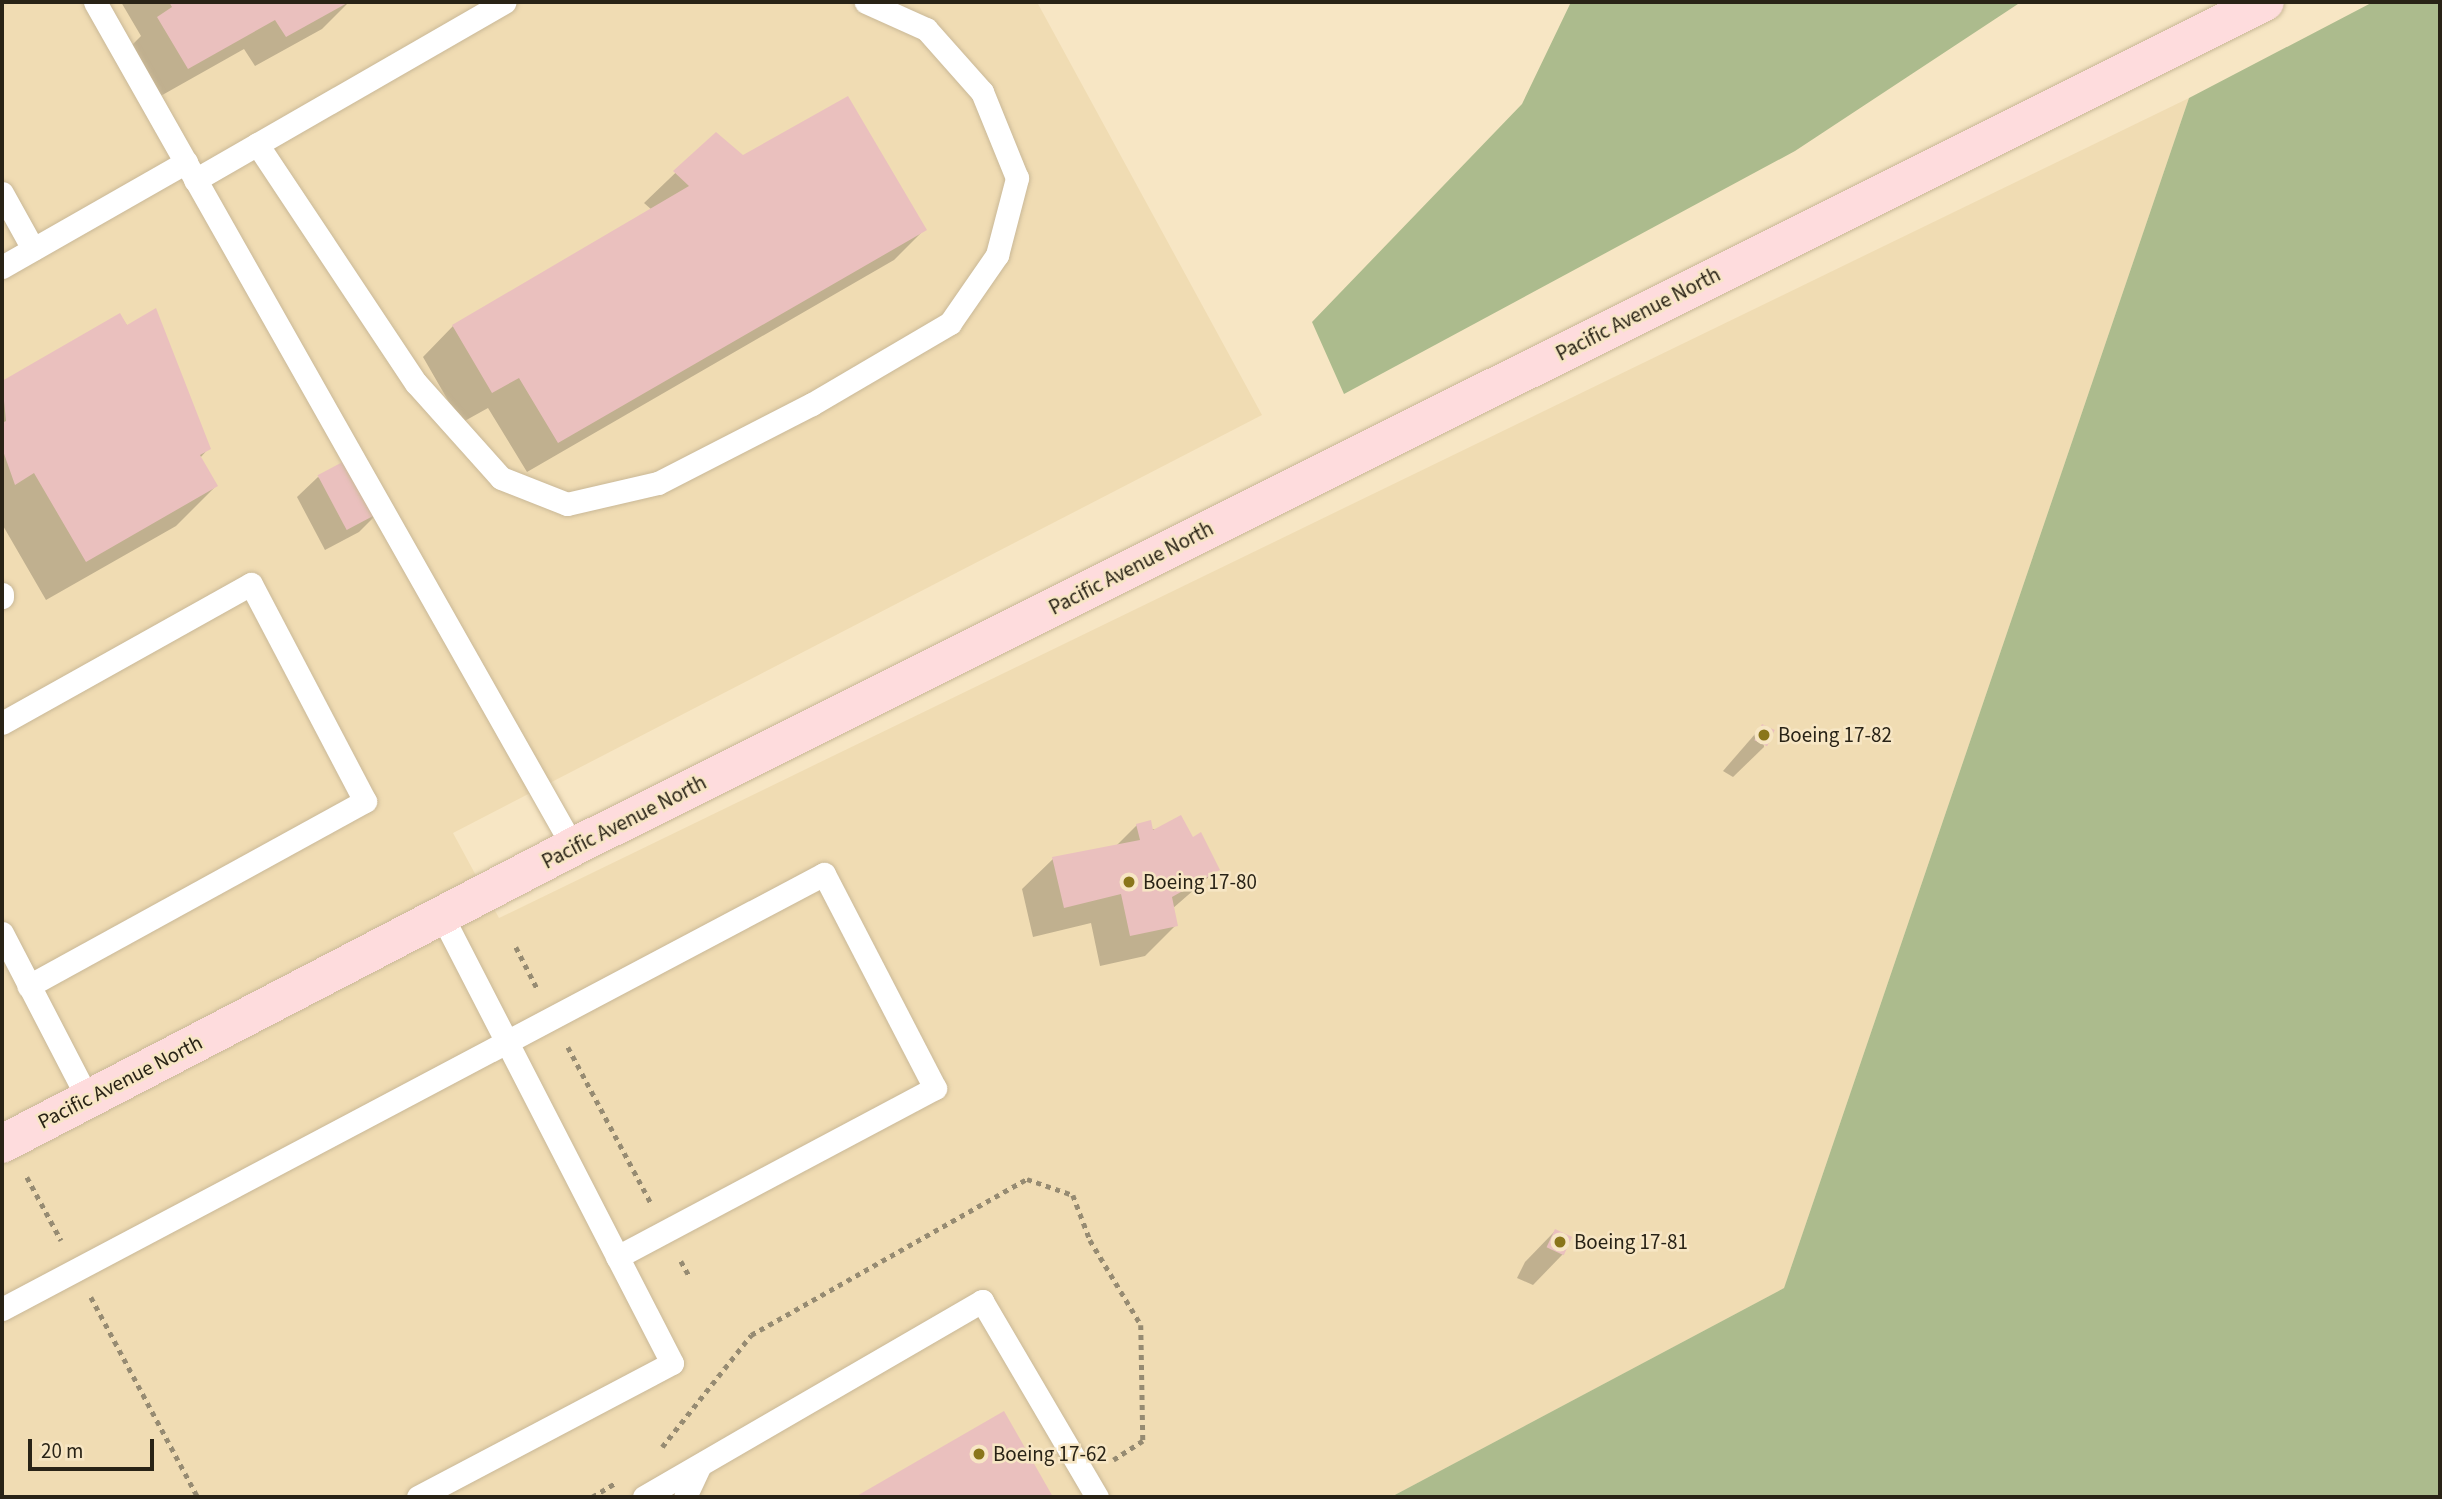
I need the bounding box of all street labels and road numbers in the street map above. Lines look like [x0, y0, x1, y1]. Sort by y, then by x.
street label: Pacific Avenue North [1552, 262, 1724, 366]
street label: Pacific Avenue North [1045, 516, 1217, 620]
street label: Pacific Avenue North [538, 770, 710, 874]
street label: Pacific Avenue North [34, 1030, 206, 1134]

